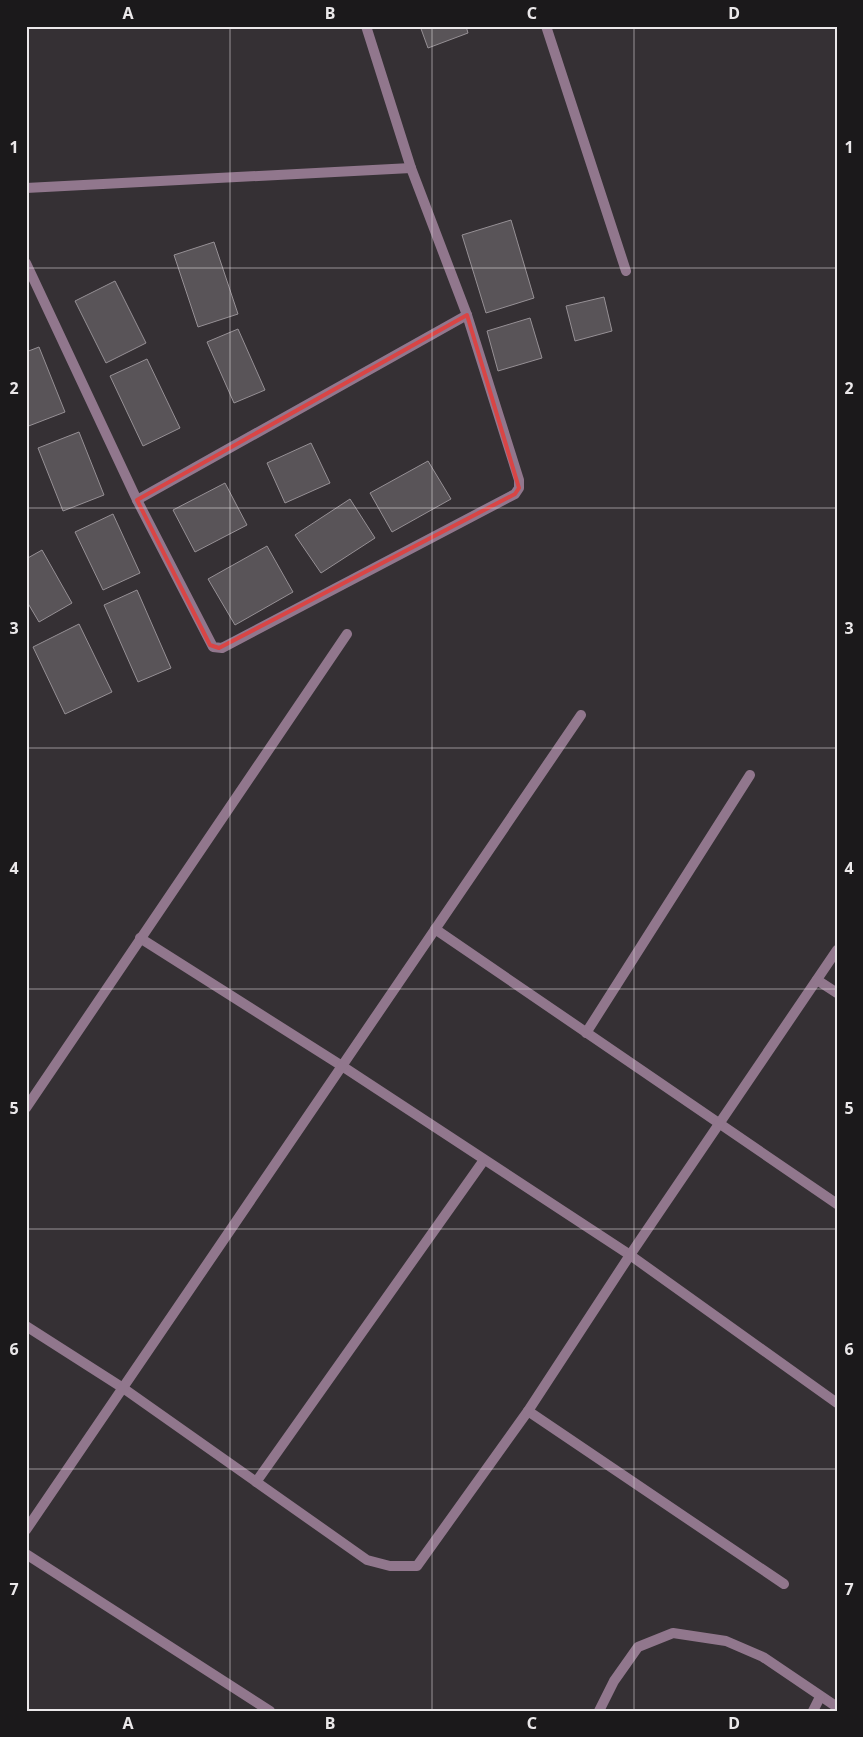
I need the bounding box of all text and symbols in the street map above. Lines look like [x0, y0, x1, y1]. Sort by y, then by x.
text: A [122, 2, 134, 24]
text: B [325, 2, 335, 24]
text: C [527, 2, 537, 24]
text: D [728, 2, 740, 24]
text: 1 [9, 136, 19, 158]
text: 1 [844, 136, 854, 158]
text: 2 [9, 377, 19, 399]
text: 2 [844, 377, 854, 399]
text: 3 [9, 617, 19, 639]
text: 3 [844, 617, 854, 639]
text: 4 [9, 857, 19, 879]
text: 4 [844, 857, 854, 879]
text: 5 [9, 1097, 19, 1119]
text: 5 [844, 1097, 854, 1119]
text: 6 [9, 1338, 19, 1360]
text: 6 [844, 1338, 854, 1360]
text: 7 [9, 1578, 19, 1600]
text: 7 [844, 1578, 854, 1600]
text: A [122, 1712, 134, 1734]
text: B [325, 1712, 335, 1734]
text: C [527, 1712, 537, 1734]
text: D [728, 1712, 740, 1734]

